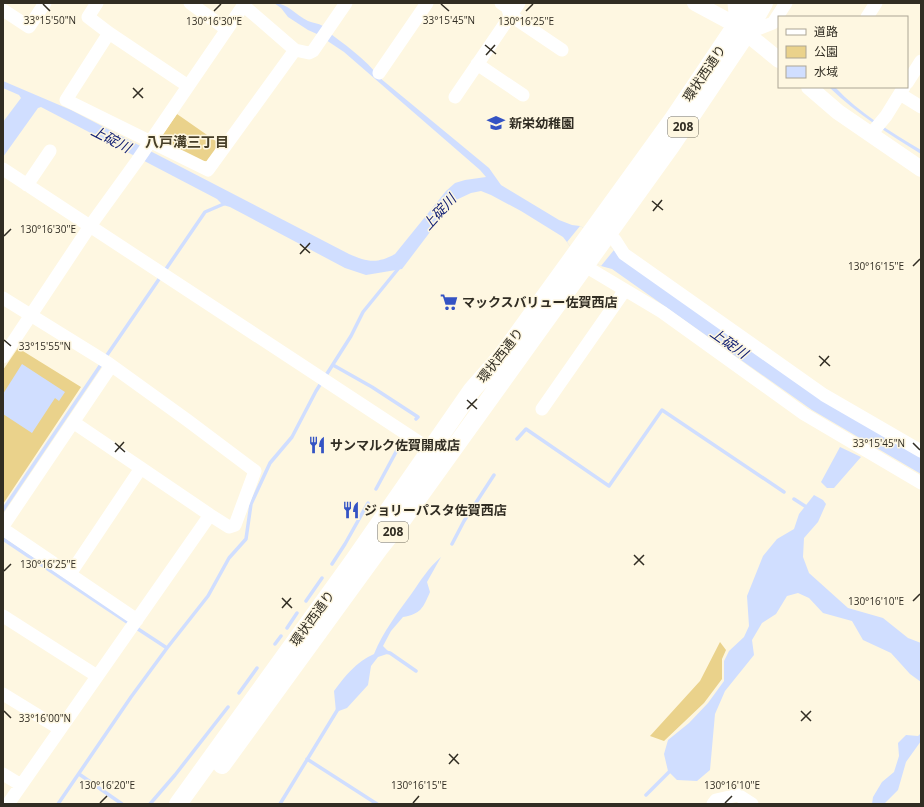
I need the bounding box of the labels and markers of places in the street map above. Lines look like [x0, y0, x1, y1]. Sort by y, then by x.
school or university icon: 新栄幼稚園 [486, 113, 506, 133]
place label: 新栄幼稚園 [509, 114, 574, 132]
supermarket icon: マックスバリュー佐賀西店 [439, 292, 459, 312]
place label: マックスバリュー佐賀西店 [462, 293, 618, 311]
restaurant icon: サンマルク佐賀開成店 [307, 435, 327, 455]
place label: サンマルク佐賀開成店 [330, 436, 460, 454]
restaurant icon: ジョリーパスタ佐賀西店 [341, 500, 361, 520]
place label: ジョリーパスタ佐賀西店 [364, 501, 507, 519]

